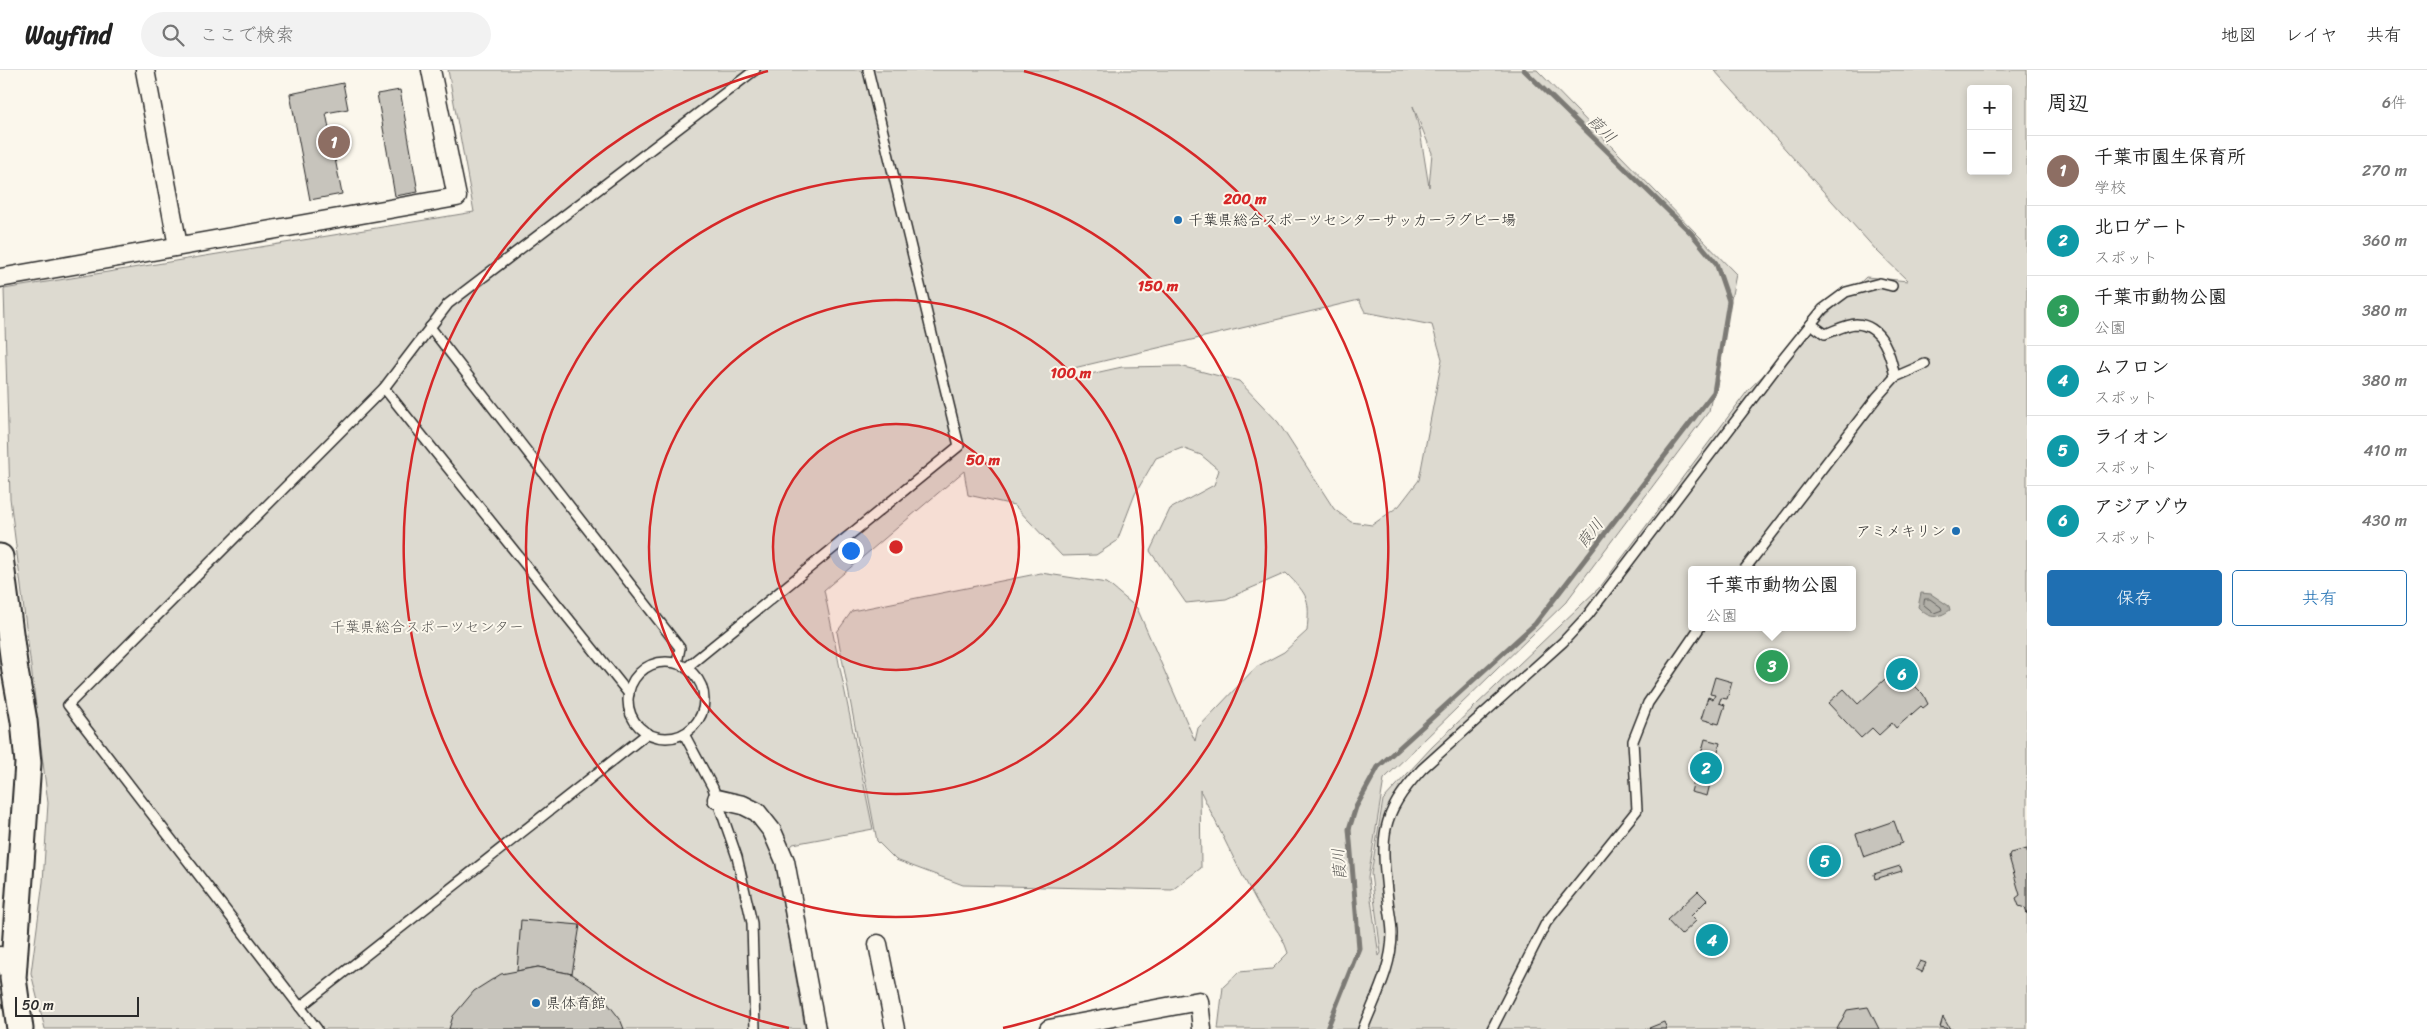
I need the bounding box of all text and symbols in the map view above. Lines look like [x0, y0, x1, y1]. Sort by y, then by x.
search box [141, 12, 491, 57]
text: Wayfind [25, 14, 111, 56]
text: ここで検索 [199, 18, 294, 51]
text: 地図 [2221, 19, 2257, 51]
text: レイヤ [2285, 19, 2338, 51]
text: 共有 [2366, 19, 2402, 51]
icon: search [159, 21, 187, 49]
text: 周辺 [2047, 84, 2089, 122]
map controls [1967, 85, 2012, 175]
button: + [1967, 85, 2012, 130]
text: 6件 [2382, 88, 2407, 117]
water label: 葭川 [1580, 107, 1624, 151]
pin: 1 [318, 123, 350, 161]
button: − [1967, 130, 2012, 175]
text: 千葉市園生保育所 [2094, 140, 2246, 173]
text: 1 [2060, 156, 2066, 185]
text: 270 m [2362, 156, 2407, 185]
text: 学校 [2094, 173, 2126, 202]
text: 200 m [1222, 186, 1267, 212]
place label: 千葉県総合スポーツセンターサッカーラグビー場 [1188, 207, 1516, 233]
text: 北口ゲート [2094, 210, 2189, 243]
marker: 千葉県総合スポーツセンターサッカーラグビー場 [1172, 214, 1184, 226]
text: 2 [2058, 226, 2068, 255]
text: 360 m [2363, 226, 2407, 255]
text: スポット [2094, 243, 2158, 272]
text: 150 m [1138, 273, 1179, 299]
text: 千葉市動物公園 [2094, 280, 2227, 313]
text: 3 [2059, 296, 2067, 325]
text: 380 m [2362, 296, 2407, 325]
text: 公園 [2094, 313, 2126, 342]
text: ムフロン [2094, 350, 2170, 383]
text: 100 m [1051, 360, 1092, 386]
text: 4 [2058, 366, 2068, 395]
text: 380 m [2362, 366, 2407, 395]
text: スポット [2094, 383, 2158, 412]
text: ライオン [2094, 420, 2169, 453]
text: 5 [2058, 436, 2068, 465]
text: 410 m [2364, 436, 2407, 465]
text: 50 m [966, 447, 1001, 473]
text: スポット [2094, 453, 2158, 482]
text: アジアゾウ [2094, 490, 2190, 523]
text: 6 [2058, 506, 2068, 535]
text: 430 m [2362, 506, 2407, 535]
water label: 葭川 [1569, 511, 1611, 555]
place label: アミメキリン [1856, 518, 1946, 544]
text: スポット [2094, 523, 2158, 552]
marker: アミメキリン [1950, 525, 1962, 537]
your location [838, 538, 864, 564]
centre of rings [887, 538, 905, 556]
popup [1688, 566, 1856, 631]
text: 千葉市動物公園 [1705, 568, 1839, 601]
button: 保存 [2047, 570, 2222, 626]
button: 共有 [2232, 570, 2407, 626]
text: 公園 [1705, 601, 1738, 630]
park label: 千葉県総合スポーツセンター [330, 614, 524, 640]
pin: 3 [1756, 647, 1788, 685]
pin: 6 [1886, 655, 1918, 693]
pin: 2 [1690, 749, 1722, 787]
pin: 5 [1809, 842, 1841, 880]
water label: 葭川 [1323, 847, 1355, 881]
pin: 4 [1696, 921, 1728, 959]
place label: 県体育館 [546, 990, 606, 1016]
text: 50 m [22, 993, 54, 1018]
scale bar [15, 994, 139, 1017]
marker: 県体育館 [530, 997, 542, 1009]

